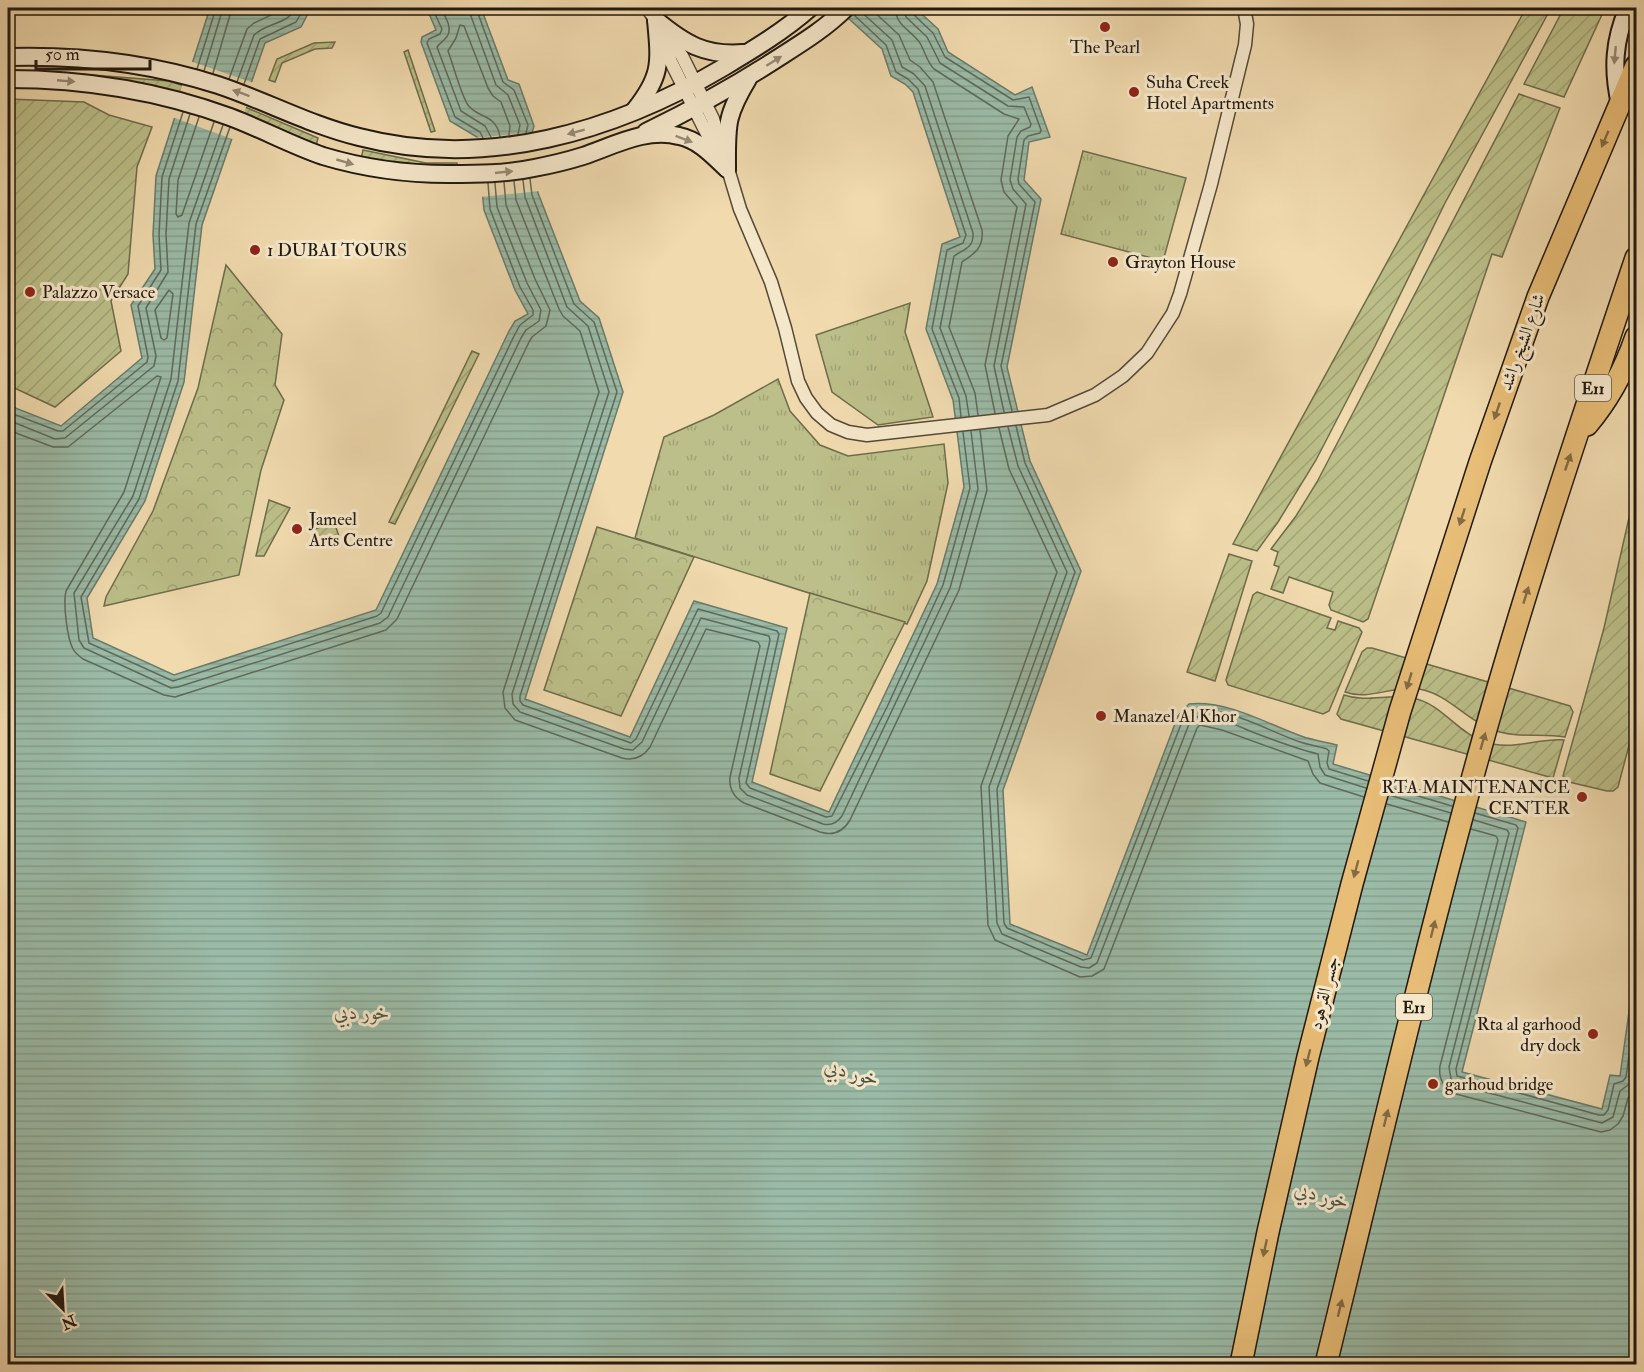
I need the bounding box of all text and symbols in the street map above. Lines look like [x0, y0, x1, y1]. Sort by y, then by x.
marker: The Pearl [1098, 20, 1112, 34]
scale bar [36, 33, 150, 71]
place label: The Pearl [1070, 36, 1141, 59]
text: 50 m [45, 43, 80, 66]
one-way arrow [1610, 46, 1620, 65]
one-way arrow [766, 56, 782, 67]
place label: Suha Creek Hotel Apartments [1146, 71, 1274, 115]
one-way arrow [56, 76, 75, 86]
marker: Suha Creek Hotel Apartments [1127, 85, 1141, 99]
one-way arrow [232, 88, 250, 98]
one-way arrow [567, 128, 585, 137]
one-way arrow [1600, 131, 1610, 149]
one-way arrow [676, 134, 694, 144]
one-way arrow [336, 158, 354, 167]
one-way arrow [494, 167, 513, 176]
place label: 1 DUBAI TOURS [267, 239, 407, 262]
marker: 1 DUBAI TOURS [248, 243, 262, 257]
place label: Grayton House [1125, 251, 1236, 274]
marker: Grayton House [1106, 255, 1120, 269]
place label: Palazzo Versace [42, 281, 156, 304]
marker: Palazzo Versace [23, 285, 37, 299]
street label: شارع الشيخ راشد [1494, 290, 1554, 395]
road number: E11 [1575, 375, 1611, 401]
one-way arrow [1492, 402, 1502, 420]
one-way arrow [1563, 453, 1573, 471]
place label: Jameel Arts Centre [308, 508, 393, 552]
one-way arrow [1456, 508, 1466, 526]
marker: Jameel Arts Centre [290, 522, 304, 536]
one-way arrow [1522, 585, 1531, 603]
one-way arrow [1404, 672, 1414, 690]
place label: Manazel Al Khor [1113, 705, 1237, 728]
marker: Manazel Al Khor [1094, 709, 1108, 723]
one-way arrow [1479, 731, 1488, 749]
place label: RTA MAINTENANCE CENTER [1382, 776, 1571, 820]
marker: RTA MAINTENANCE CENTER [1575, 790, 1589, 804]
one-way arrow [1351, 860, 1360, 878]
one-way arrow [1428, 920, 1438, 938]
street label: جسر القرهود [1304, 954, 1345, 1032]
road number: E11 [1396, 994, 1432, 1020]
water label: خور دبي [334, 1000, 390, 1028]
place label: Rta al garhood dry dock [1477, 1013, 1581, 1057]
marker: Rta al garhood dry dock [1586, 1027, 1600, 1041]
one-way arrow [1302, 1049, 1312, 1067]
water label: خور دبي [821, 1053, 882, 1095]
place label: garhoud bridge [1445, 1073, 1554, 1096]
marker: garhoud bridge [1426, 1077, 1440, 1091]
one-way arrow [1382, 1109, 1392, 1128]
water label: خور دبي [1291, 1176, 1352, 1218]
one-way arrow [1260, 1239, 1269, 1258]
north arrow [33, 1279, 93, 1339]
one-way arrow [1335, 1298, 1345, 1317]
text: N [57, 1309, 80, 1334]

